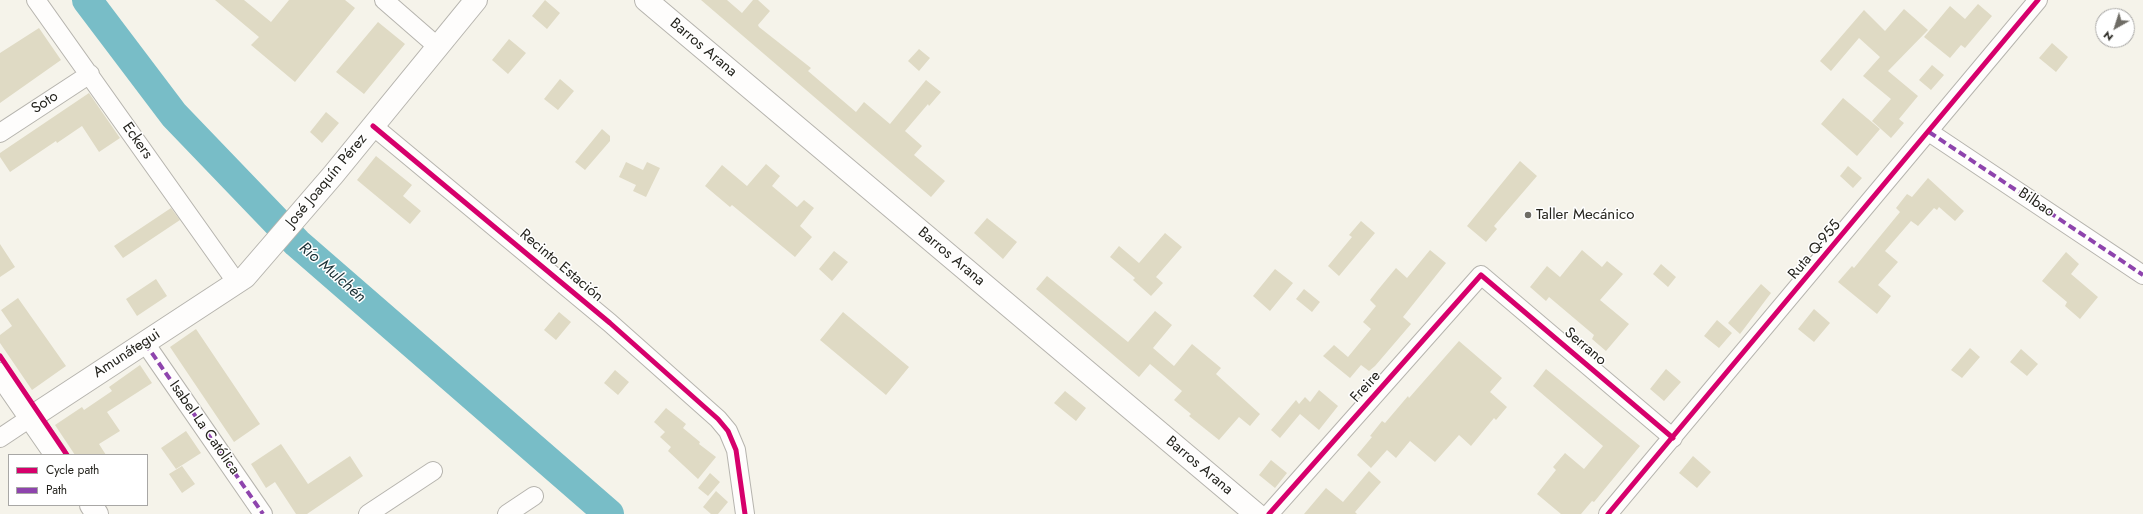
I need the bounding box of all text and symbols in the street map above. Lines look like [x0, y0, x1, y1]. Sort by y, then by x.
north arrow [2095, 8, 2135, 48]
street label: Barros Arana [666, 15, 740, 81]
text: N [2100, 28, 2117, 46]
street label: Soto [28, 88, 62, 118]
street label: Eckers [118, 119, 156, 163]
street label: José Joaquín Pérez [283, 131, 371, 231]
street label: Bilbao [2015, 184, 2057, 222]
place label: Taller Mecánico [1536, 206, 1634, 224]
marker: Taller Mecánico [1523, 210, 1533, 220]
street label: Ruta Q-955 [1785, 217, 1845, 283]
street label: Barros Arana [914, 224, 988, 290]
street label: Recinto Estación [516, 226, 606, 306]
water label: Río Mulchén [295, 239, 369, 307]
street label: Serrano [1560, 324, 1610, 370]
street label: Amunátegui [90, 326, 164, 382]
street label: Freire [1347, 367, 1385, 407]
street label: Isabel La Católica [165, 378, 243, 478]
street label: Barros Arana [1162, 433, 1236, 499]
legend [8, 454, 148, 506]
text: Cycle path [46, 461, 99, 479]
text: Path [46, 481, 67, 499]

